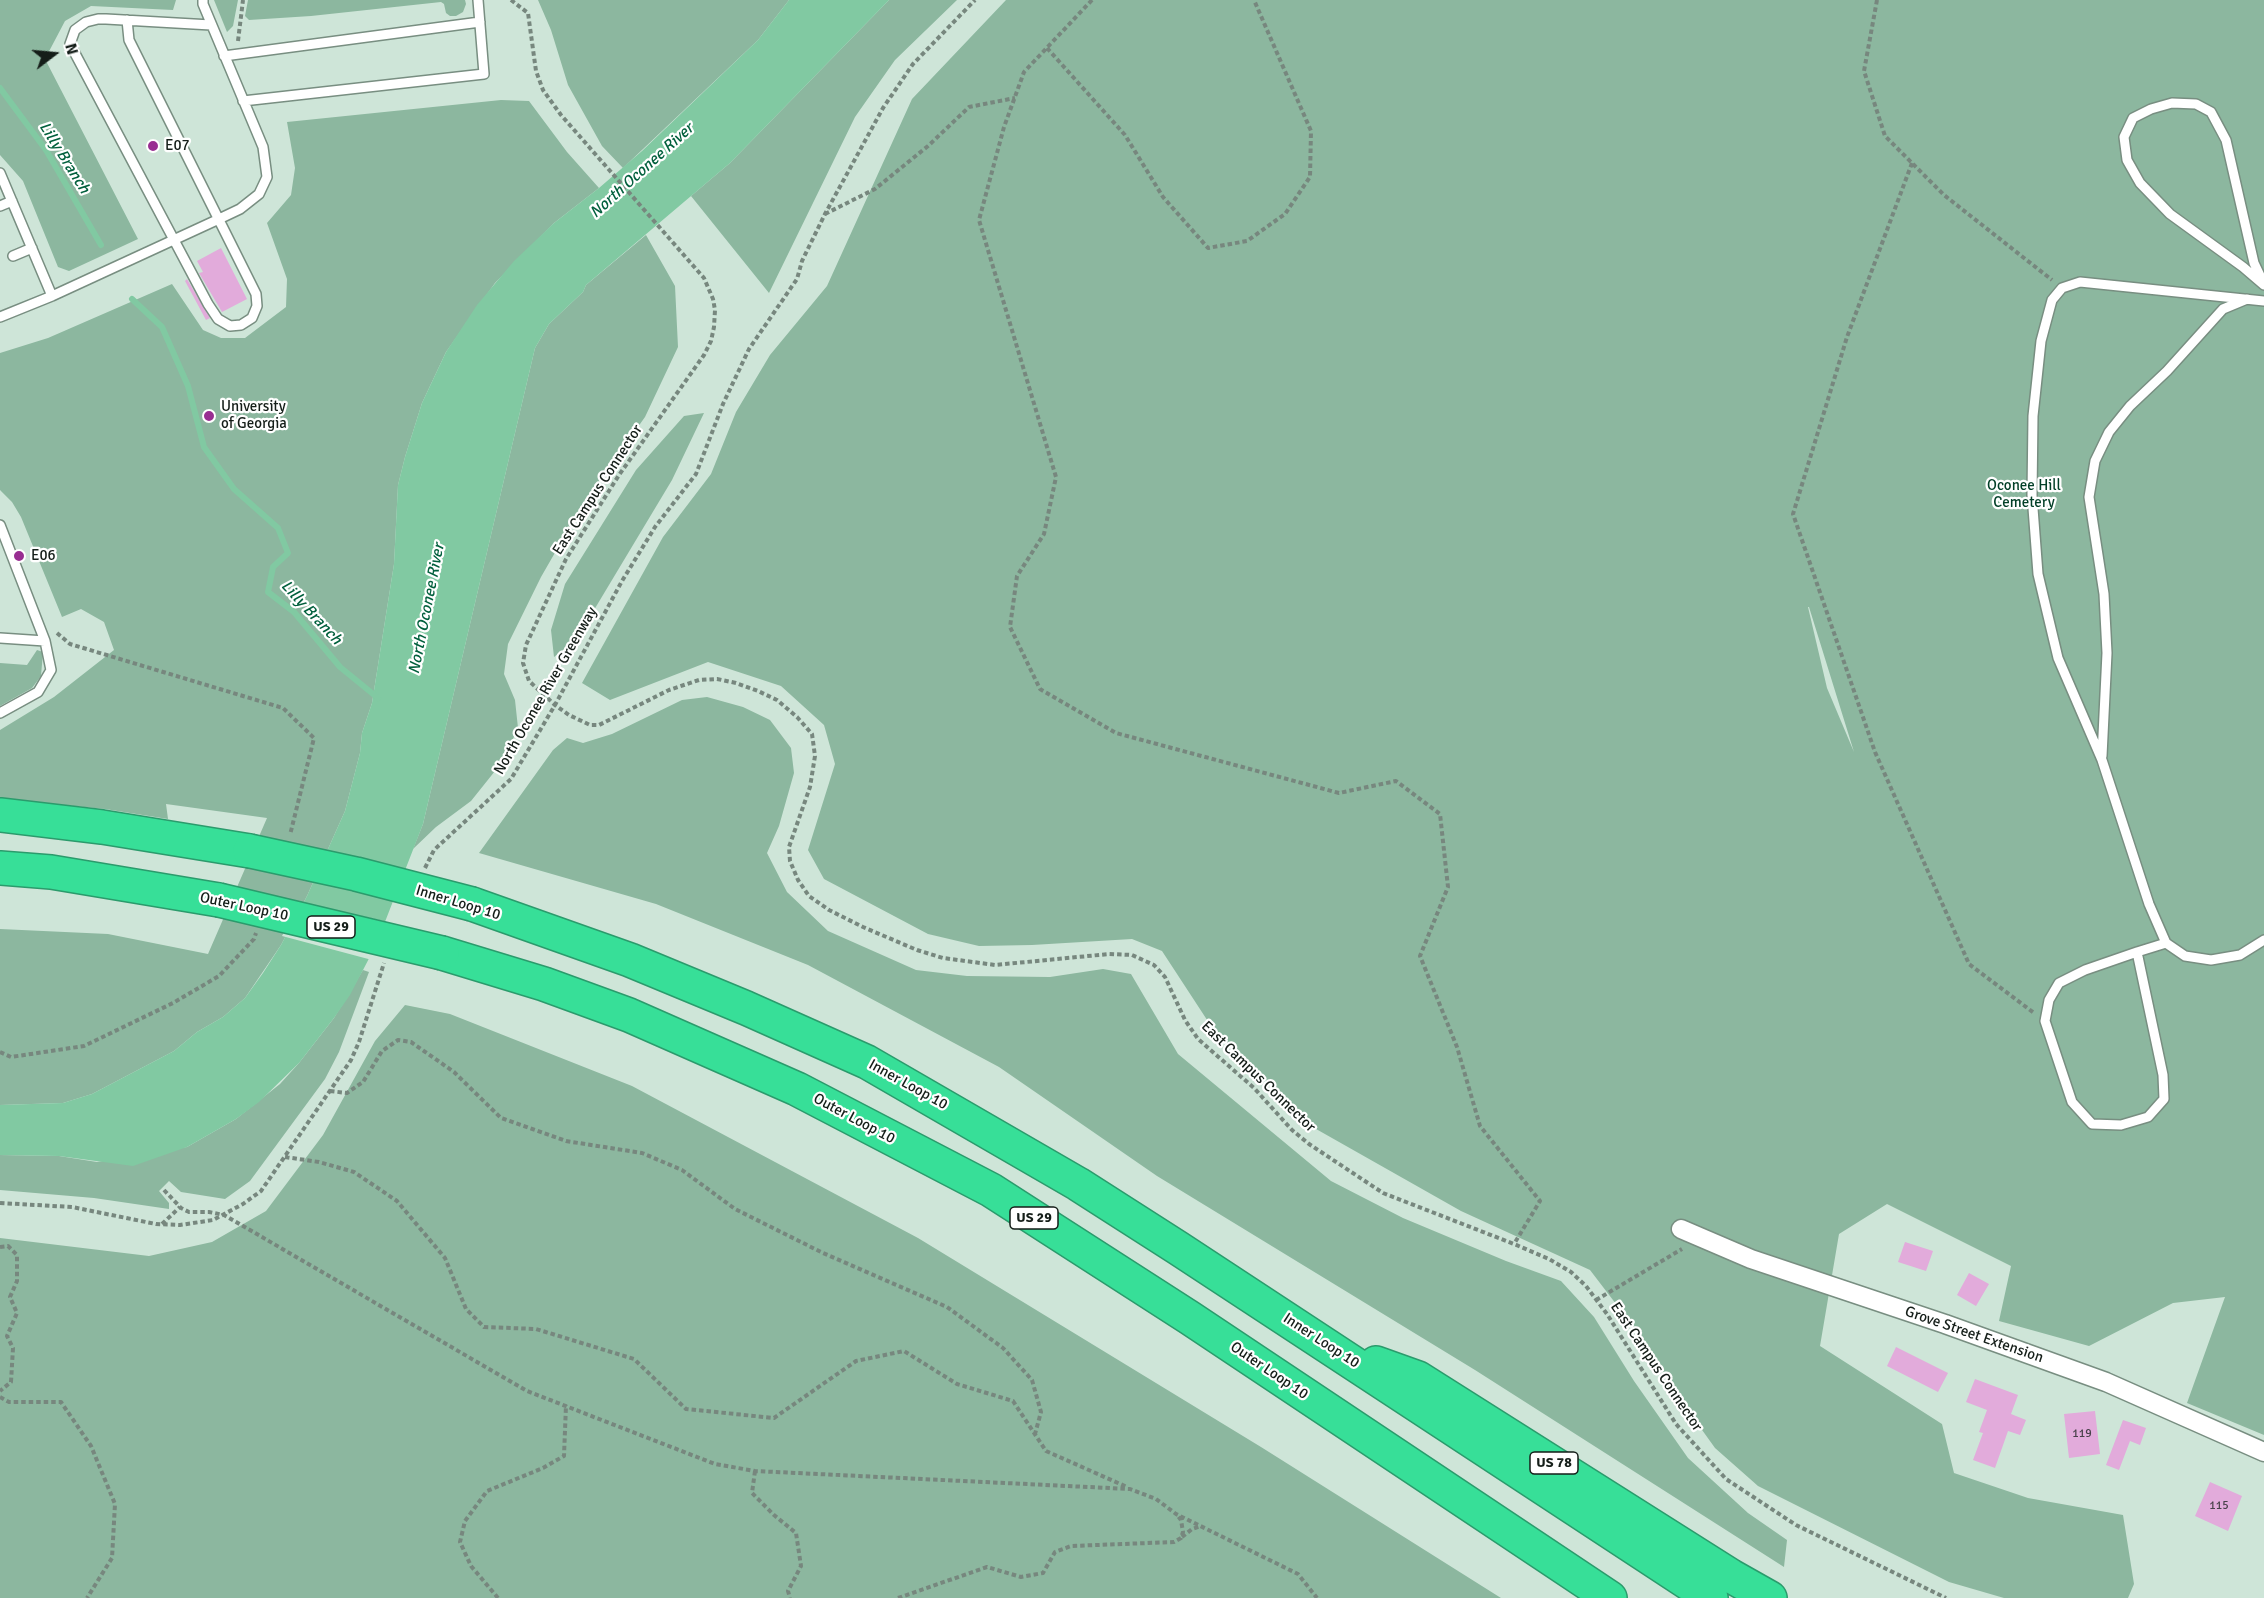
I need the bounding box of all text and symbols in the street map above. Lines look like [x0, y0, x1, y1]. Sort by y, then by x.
north arrow [24, 24, 84, 84]
text: N [60, 41, 82, 57]
water label: Lilly Branch [34, 119, 94, 197]
water label: North Oconee River [586, 120, 698, 222]
place label: E07 [165, 137, 190, 155]
marker: E07 [146, 139, 160, 153]
place label: University of Georgia [221, 398, 287, 433]
marker: University of Georgia [202, 409, 216, 423]
street label: East Campus Connector [549, 421, 647, 559]
park label: Oconee Hill Cemetery [1987, 477, 2061, 512]
water label: North Oconee River [405, 542, 449, 676]
place label: E06 [31, 547, 56, 565]
marker: E06 [12, 549, 26, 563]
water label: Lilly Branch [276, 577, 346, 649]
street label: North Oconee River Greenway [491, 604, 601, 778]
street label: Inner Loop 10 [413, 882, 503, 924]
street label: Outer Loop 10 [198, 889, 290, 925]
road number: US 29 [307, 916, 355, 938]
street label: East Campus Connector [1197, 1018, 1319, 1136]
street label: Inner Loop 10 [865, 1056, 951, 1114]
street label: Outer Loop 10 [810, 1090, 898, 1148]
road number: US 29 [1010, 1207, 1058, 1229]
street label: East Campus Connector [1606, 1299, 1706, 1435]
street label: Grove Street Extension [1902, 1303, 2046, 1367]
street label: Inner Loop 10 [1279, 1310, 1363, 1372]
street label: Outer Loop 10 [1227, 1338, 1311, 1404]
house number: 119 [2072, 1427, 2092, 1441]
road number: US 78 [1530, 1452, 1578, 1474]
house number: 115 [2209, 1499, 2229, 1513]

